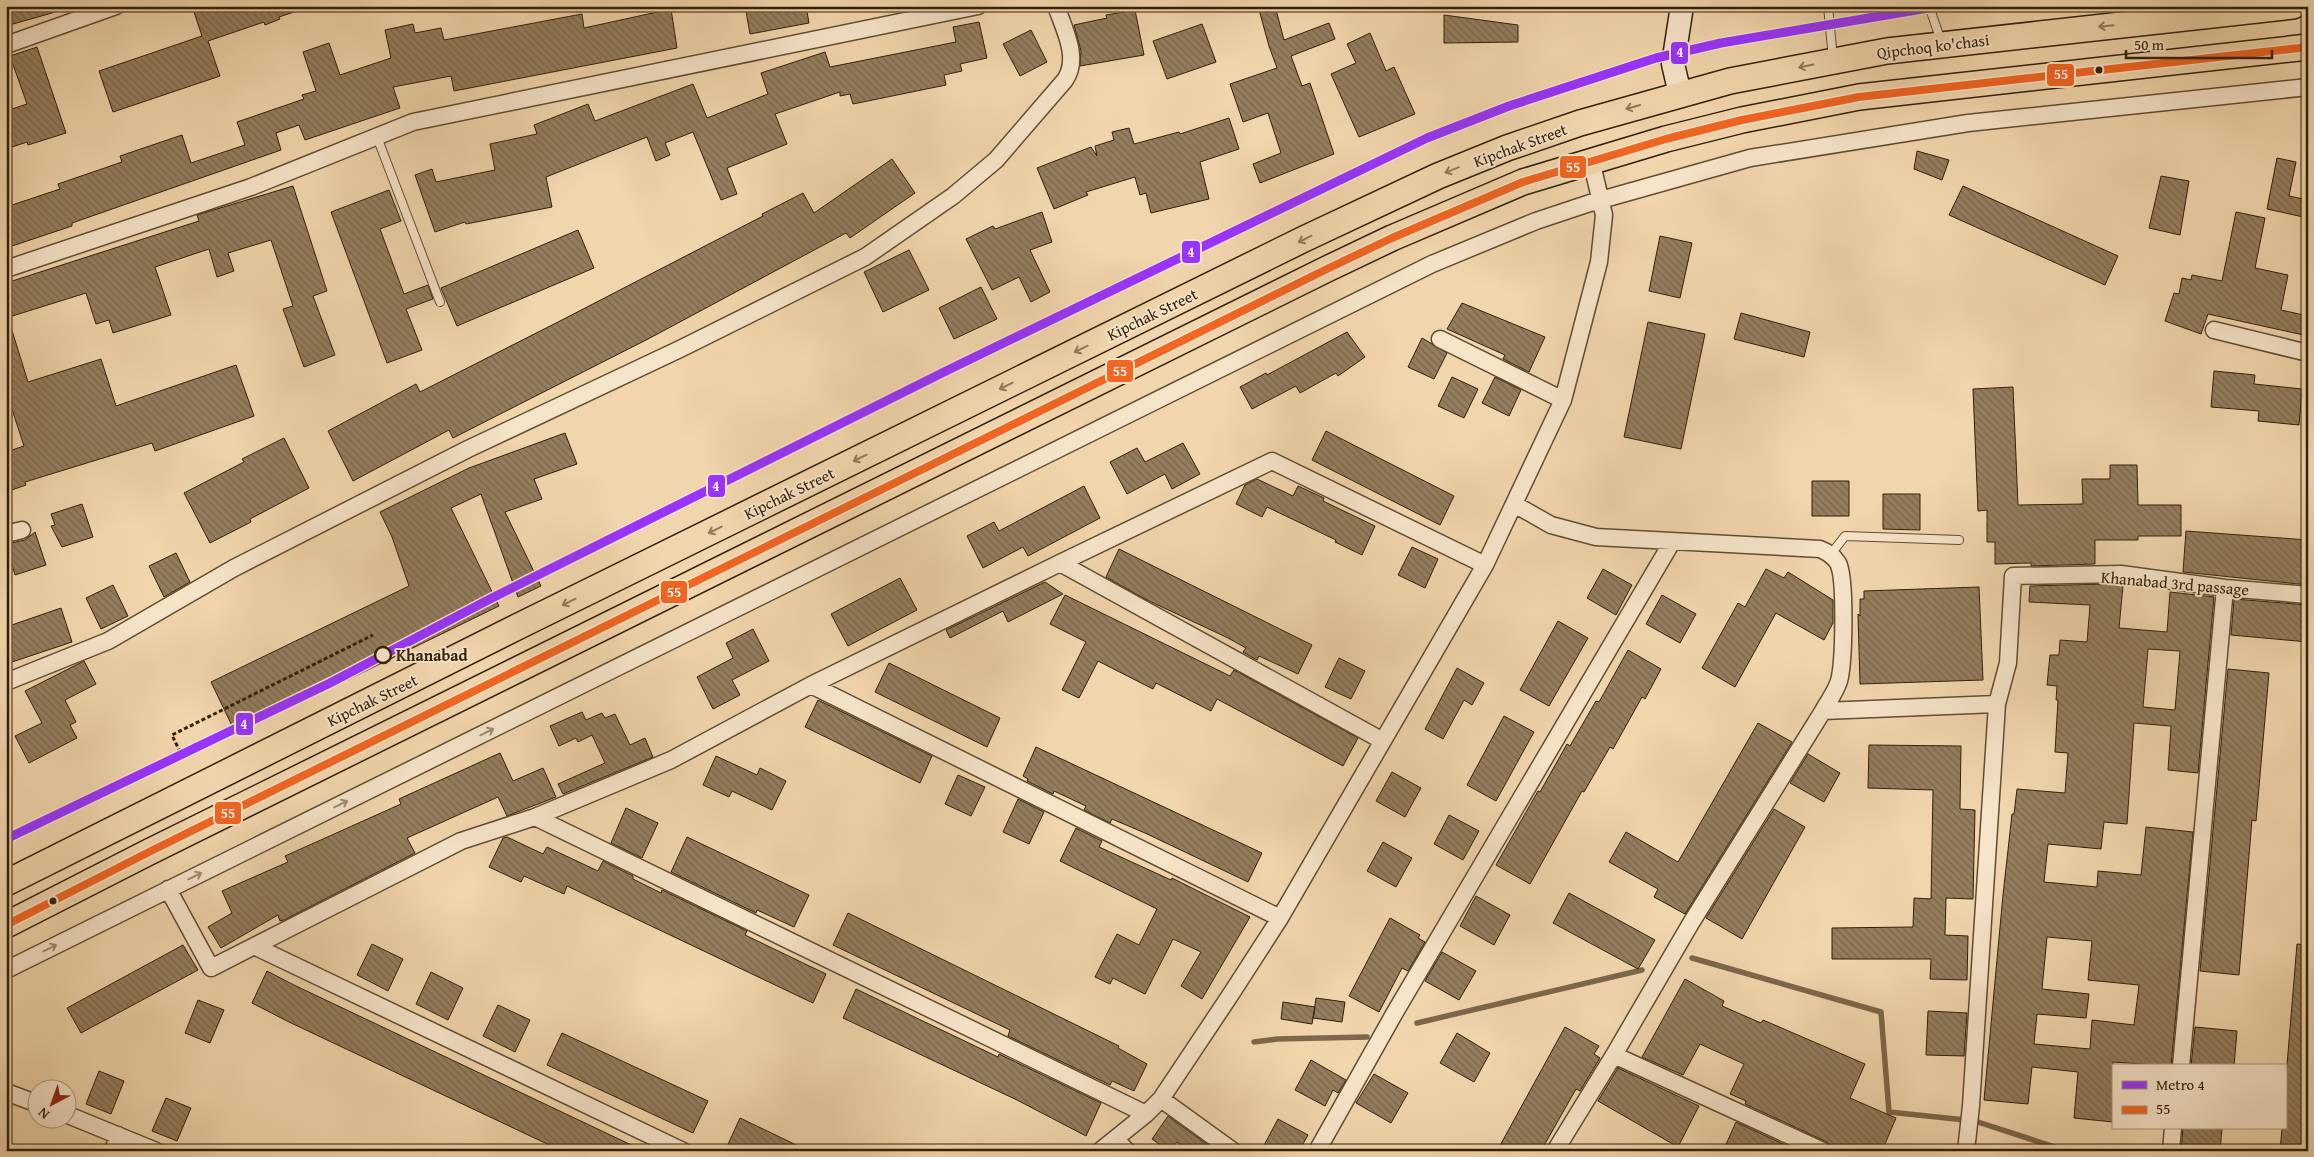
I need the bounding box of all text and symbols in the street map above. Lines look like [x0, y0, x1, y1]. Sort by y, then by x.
one-way arrow [2098, 21, 2114, 31]
street label: Qipchoq ko'chasi [1875, 27, 1991, 65]
scale bar [2126, 28, 2273, 60]
text: 50 m [2134, 34, 2165, 55]
line badge: 4 [1670, 41, 1689, 65]
text: 4 [1676, 42, 1684, 62]
one-way arrow [1798, 62, 1814, 71]
line badge: 55 [2046, 63, 2075, 87]
text: 55 [2054, 64, 2068, 84]
unlabelled marker [2094, 65, 2104, 75]
one-way arrow [1626, 103, 1642, 113]
street label: Kipchak Street [1470, 117, 1571, 173]
line badge: 55 [1559, 155, 1587, 179]
text: 55 [1566, 157, 1580, 177]
one-way arrow [1445, 166, 1460, 176]
one-way arrow [1298, 235, 1313, 244]
line badge: 4 [1181, 240, 1201, 264]
text: 4 [1187, 242, 1195, 262]
street label: Kipchak Street [1103, 282, 1202, 346]
one-way arrow [1074, 345, 1089, 355]
line badge: 55 [1106, 359, 1134, 383]
text: 55 [1113, 361, 1127, 381]
one-way arrow [999, 382, 1014, 391]
one-way arrow [853, 454, 868, 463]
street label: Kipchak Street [740, 461, 839, 525]
line badge: 4 [707, 474, 726, 498]
text: 4 [712, 476, 720, 496]
one-way arrow [707, 525, 722, 535]
street label: Khanabad 3rd passage [2100, 565, 2250, 601]
line badge: 55 [660, 580, 688, 604]
text: 55 [667, 582, 681, 602]
one-way arrow [562, 598, 577, 607]
place label: Khanabad [396, 643, 468, 667]
marker: Khanabad [374, 646, 392, 664]
street label: Kipchak Street [323, 668, 422, 732]
line badge: 4 [235, 712, 254, 736]
text: 4 [240, 714, 248, 734]
one-way arrow [479, 726, 494, 736]
one-way arrow [333, 799, 348, 808]
line badge: 55 [214, 801, 242, 825]
text: 55 [221, 803, 235, 823]
one-way arrow [188, 871, 203, 881]
unlabelled marker [48, 896, 58, 906]
one-way arrow [42, 943, 57, 952]
legend [2112, 1064, 2286, 1130]
text: Metro 4 [2156, 1074, 2205, 1095]
north arrow [28, 1080, 78, 1130]
text: 55 [2156, 1098, 2170, 1119]
text: N [33, 1103, 54, 1124]

